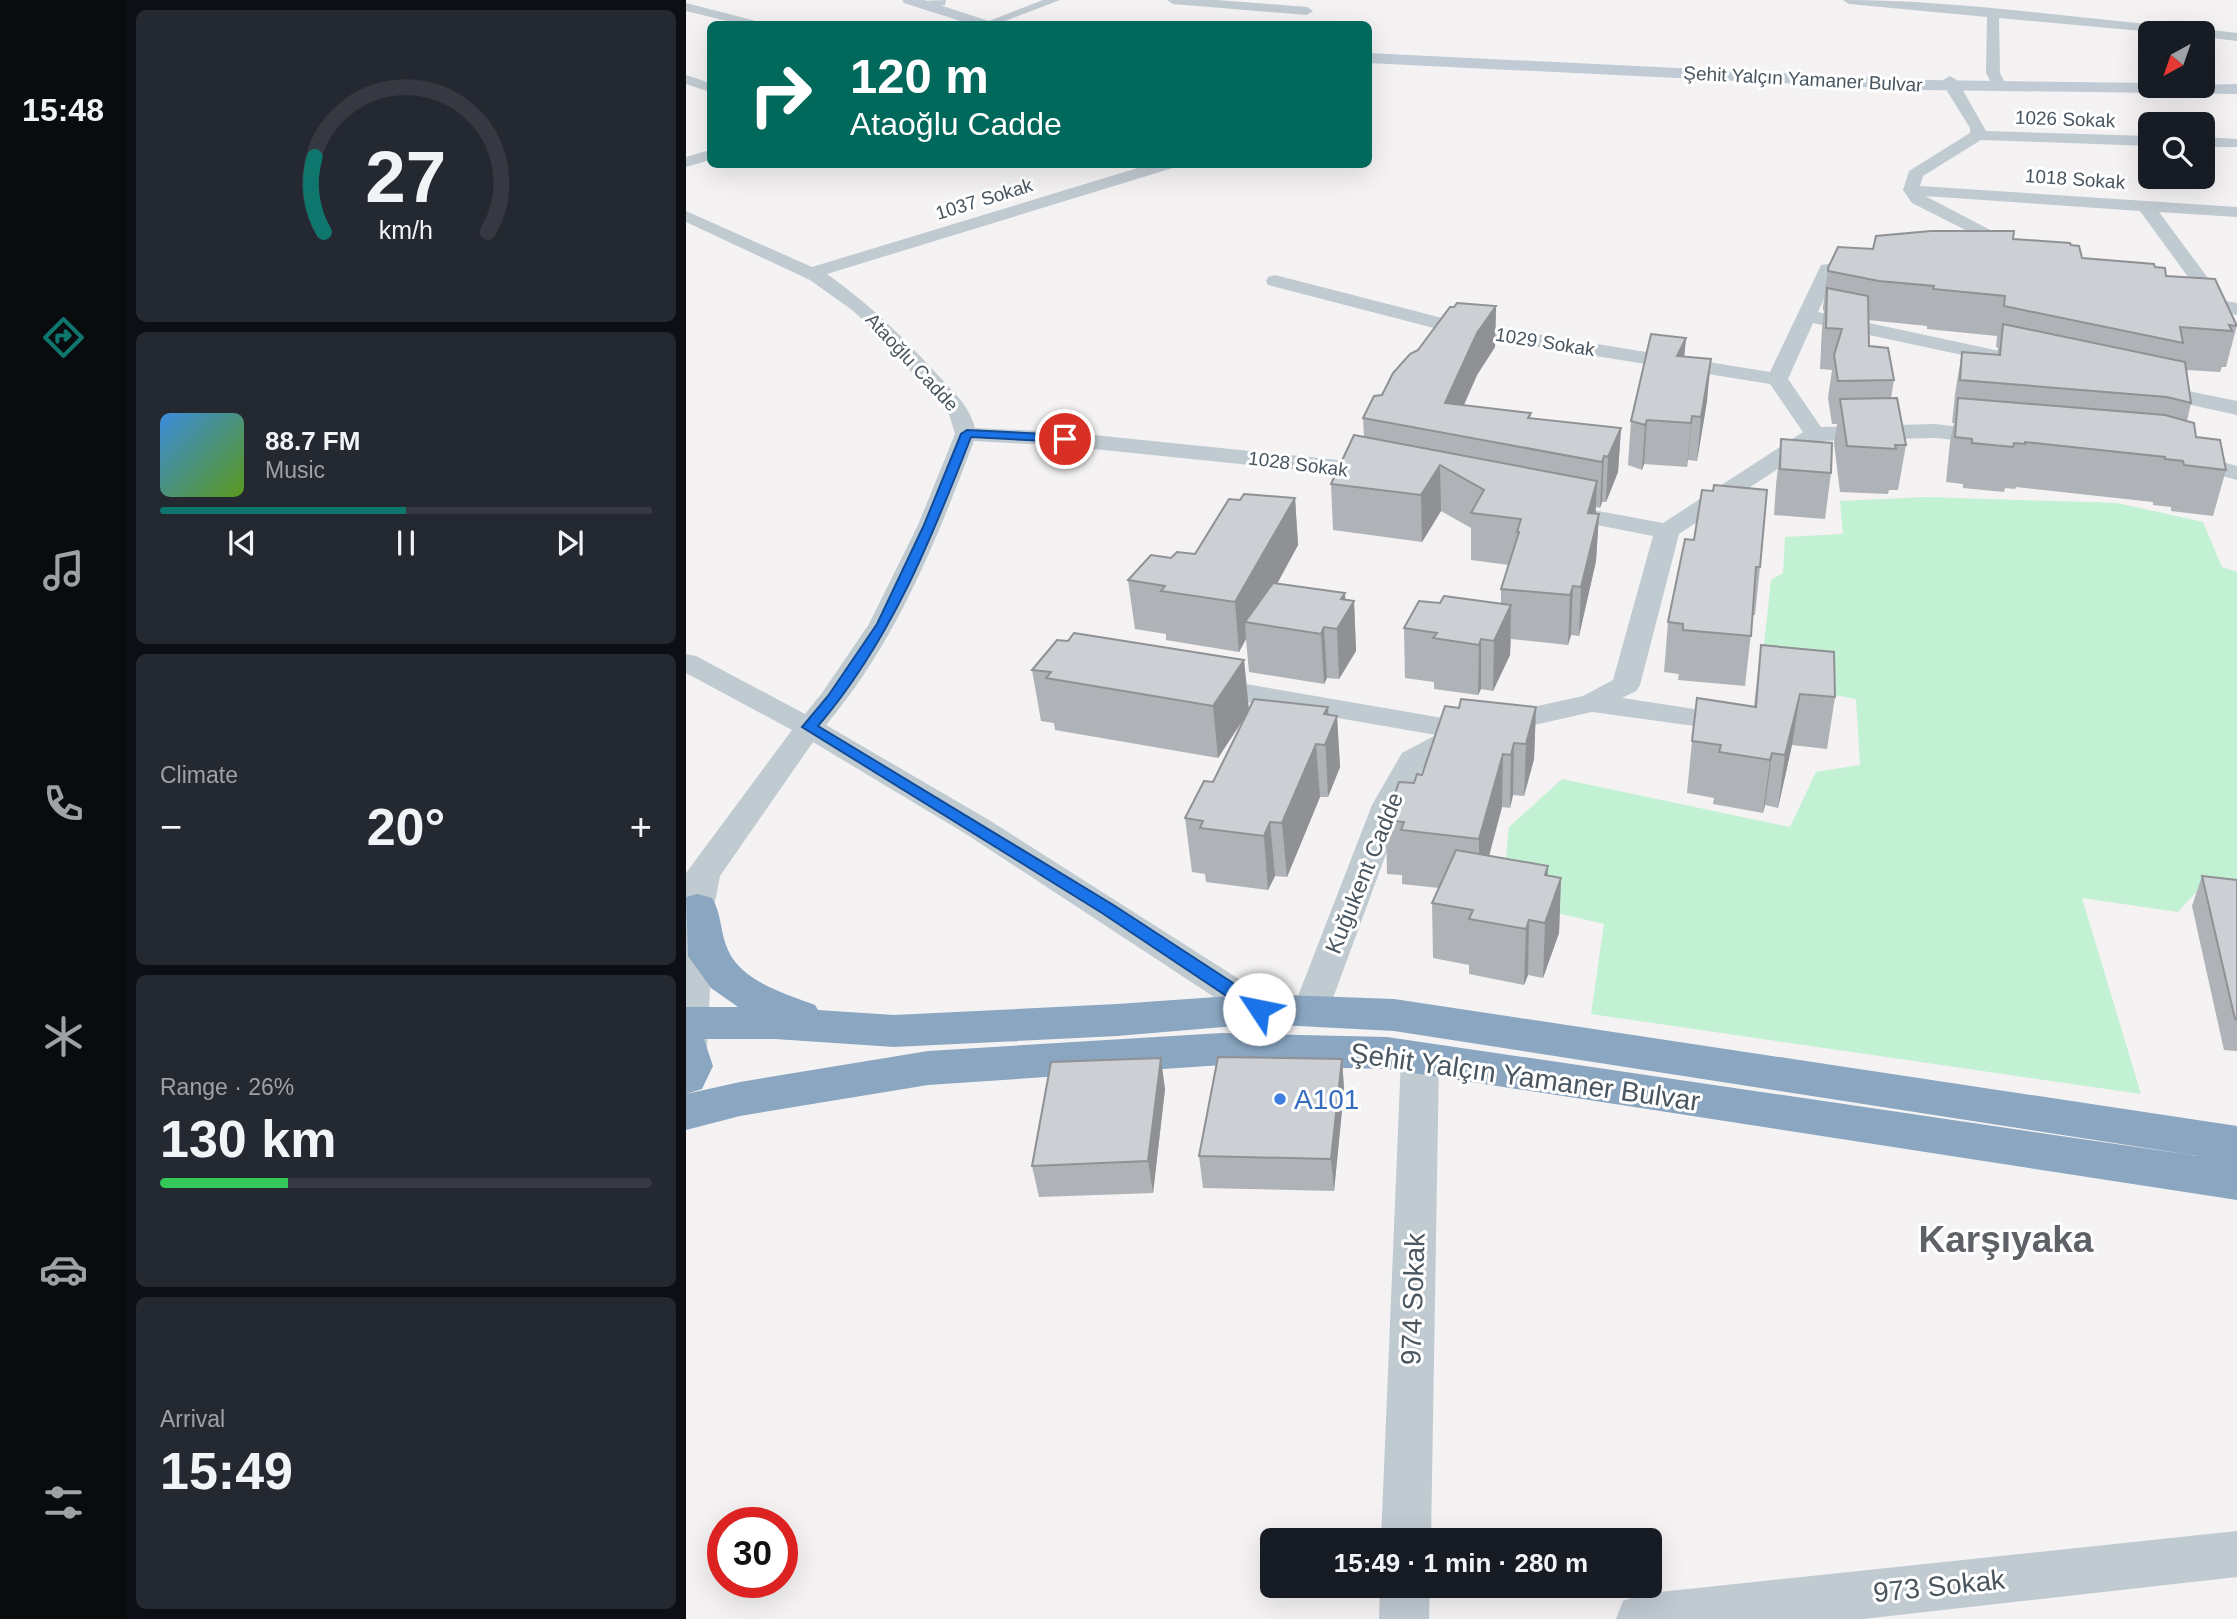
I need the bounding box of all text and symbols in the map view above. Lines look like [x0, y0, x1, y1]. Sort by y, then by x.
north arrow [2138, 21, 2216, 98]
map controls [2138, 21, 2215, 189]
icon: right [735, 49, 826, 140]
text: 120 m [850, 49, 989, 103]
street label: Şehit Yalçın Yamaner Bulvar [1683, 62, 1924, 96]
text: 15:48 [22, 92, 104, 128]
text: Ataoğlu Cadde [850, 106, 1062, 142]
street label: 1026 Sokak [2014, 107, 2116, 131]
button: search [2138, 112, 2215, 189]
text: 27 [366, 136, 446, 217]
street label: 1018 Sokak [2024, 165, 2126, 193]
street label: 1037 Sokak [933, 174, 1036, 224]
text: km/h [379, 216, 433, 244]
street label: Ataoğlu Cadde [861, 309, 963, 415]
icon: directions [39, 313, 88, 362]
street label: 1029 Sokak [1494, 324, 1597, 360]
pin [1035, 409, 1095, 469]
icon: arrive [1046, 420, 1084, 458]
text: 88.7 FM [265, 426, 360, 456]
street label: 1028 Sokak [1247, 447, 1350, 481]
text: Music [265, 457, 325, 483]
icon: previous [223, 524, 261, 562]
icon: pause [387, 524, 425, 562]
icon: next [551, 524, 589, 562]
icon: music [39, 546, 88, 595]
text: Climate [160, 762, 238, 788]
icon: phone [39, 779, 88, 828]
street label: Kuğukent Cadde [1320, 789, 1408, 957]
text: 20° [367, 798, 445, 856]
text: − [160, 806, 182, 848]
text: + [630, 806, 652, 848]
position arrow [1222, 972, 1296, 1046]
icon: climate [39, 1012, 88, 1061]
street label: Şehit Yalçın Yamaner Bulvar [1348, 1037, 1702, 1117]
text: Range · 26% [160, 1074, 294, 1100]
place label: A101 [1294, 1084, 1359, 1115]
marker: A101 [1272, 1091, 1288, 1107]
text: 130 km [160, 1110, 336, 1168]
district label: Karşıyaka [1919, 1219, 2094, 1260]
street label: 974 Sokak [1395, 1231, 1431, 1366]
icon: car [39, 1245, 88, 1294]
text: Arrival [160, 1406, 225, 1432]
text: 15:49 [160, 1442, 293, 1500]
icon: filters [39, 1478, 88, 1527]
speed limit sign: 30 [707, 1507, 798, 1598]
text: 15:49 · 1 min · 280 m [1334, 1548, 1588, 1578]
street label: 973 Sokak [1872, 1564, 2007, 1608]

